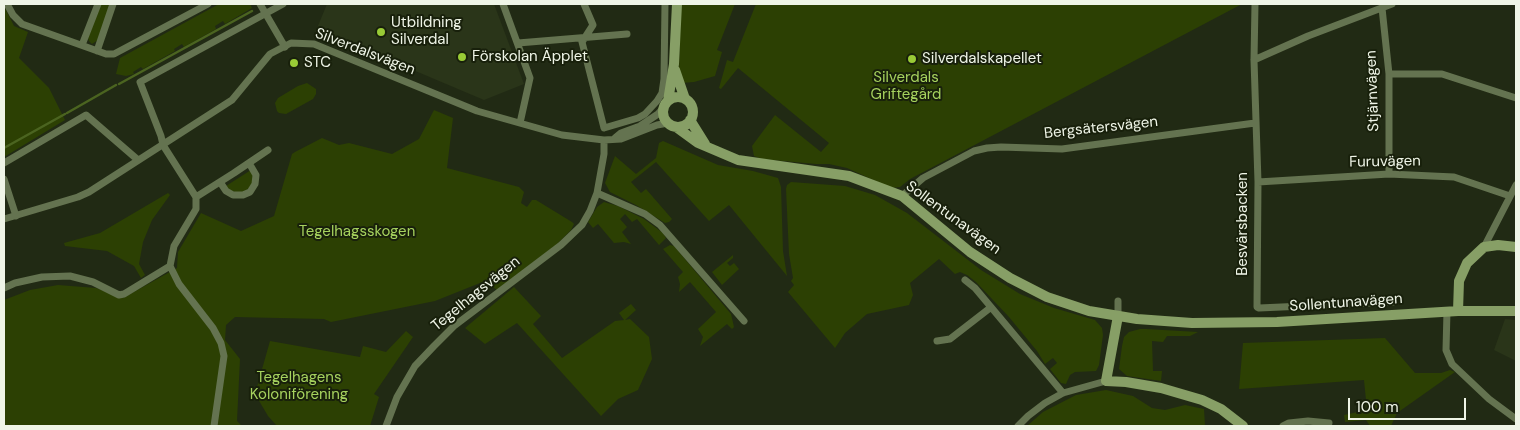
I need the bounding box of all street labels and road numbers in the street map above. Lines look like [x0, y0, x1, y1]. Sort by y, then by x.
street label: Silverdalsvägen [312, 25, 418, 79]
street label: Stjärnvägen [1363, 50, 1383, 132]
street label: Bergsätersvägen [1043, 113, 1159, 143]
street label: Furuvägen [1349, 152, 1421, 172]
street label: Besvärsbacken [1234, 172, 1252, 276]
street label: Sollentunavägen [902, 177, 1004, 259]
street label: Tegelhagsvägen [428, 253, 524, 335]
street label: Sollentunavägen [1289, 290, 1403, 316]

